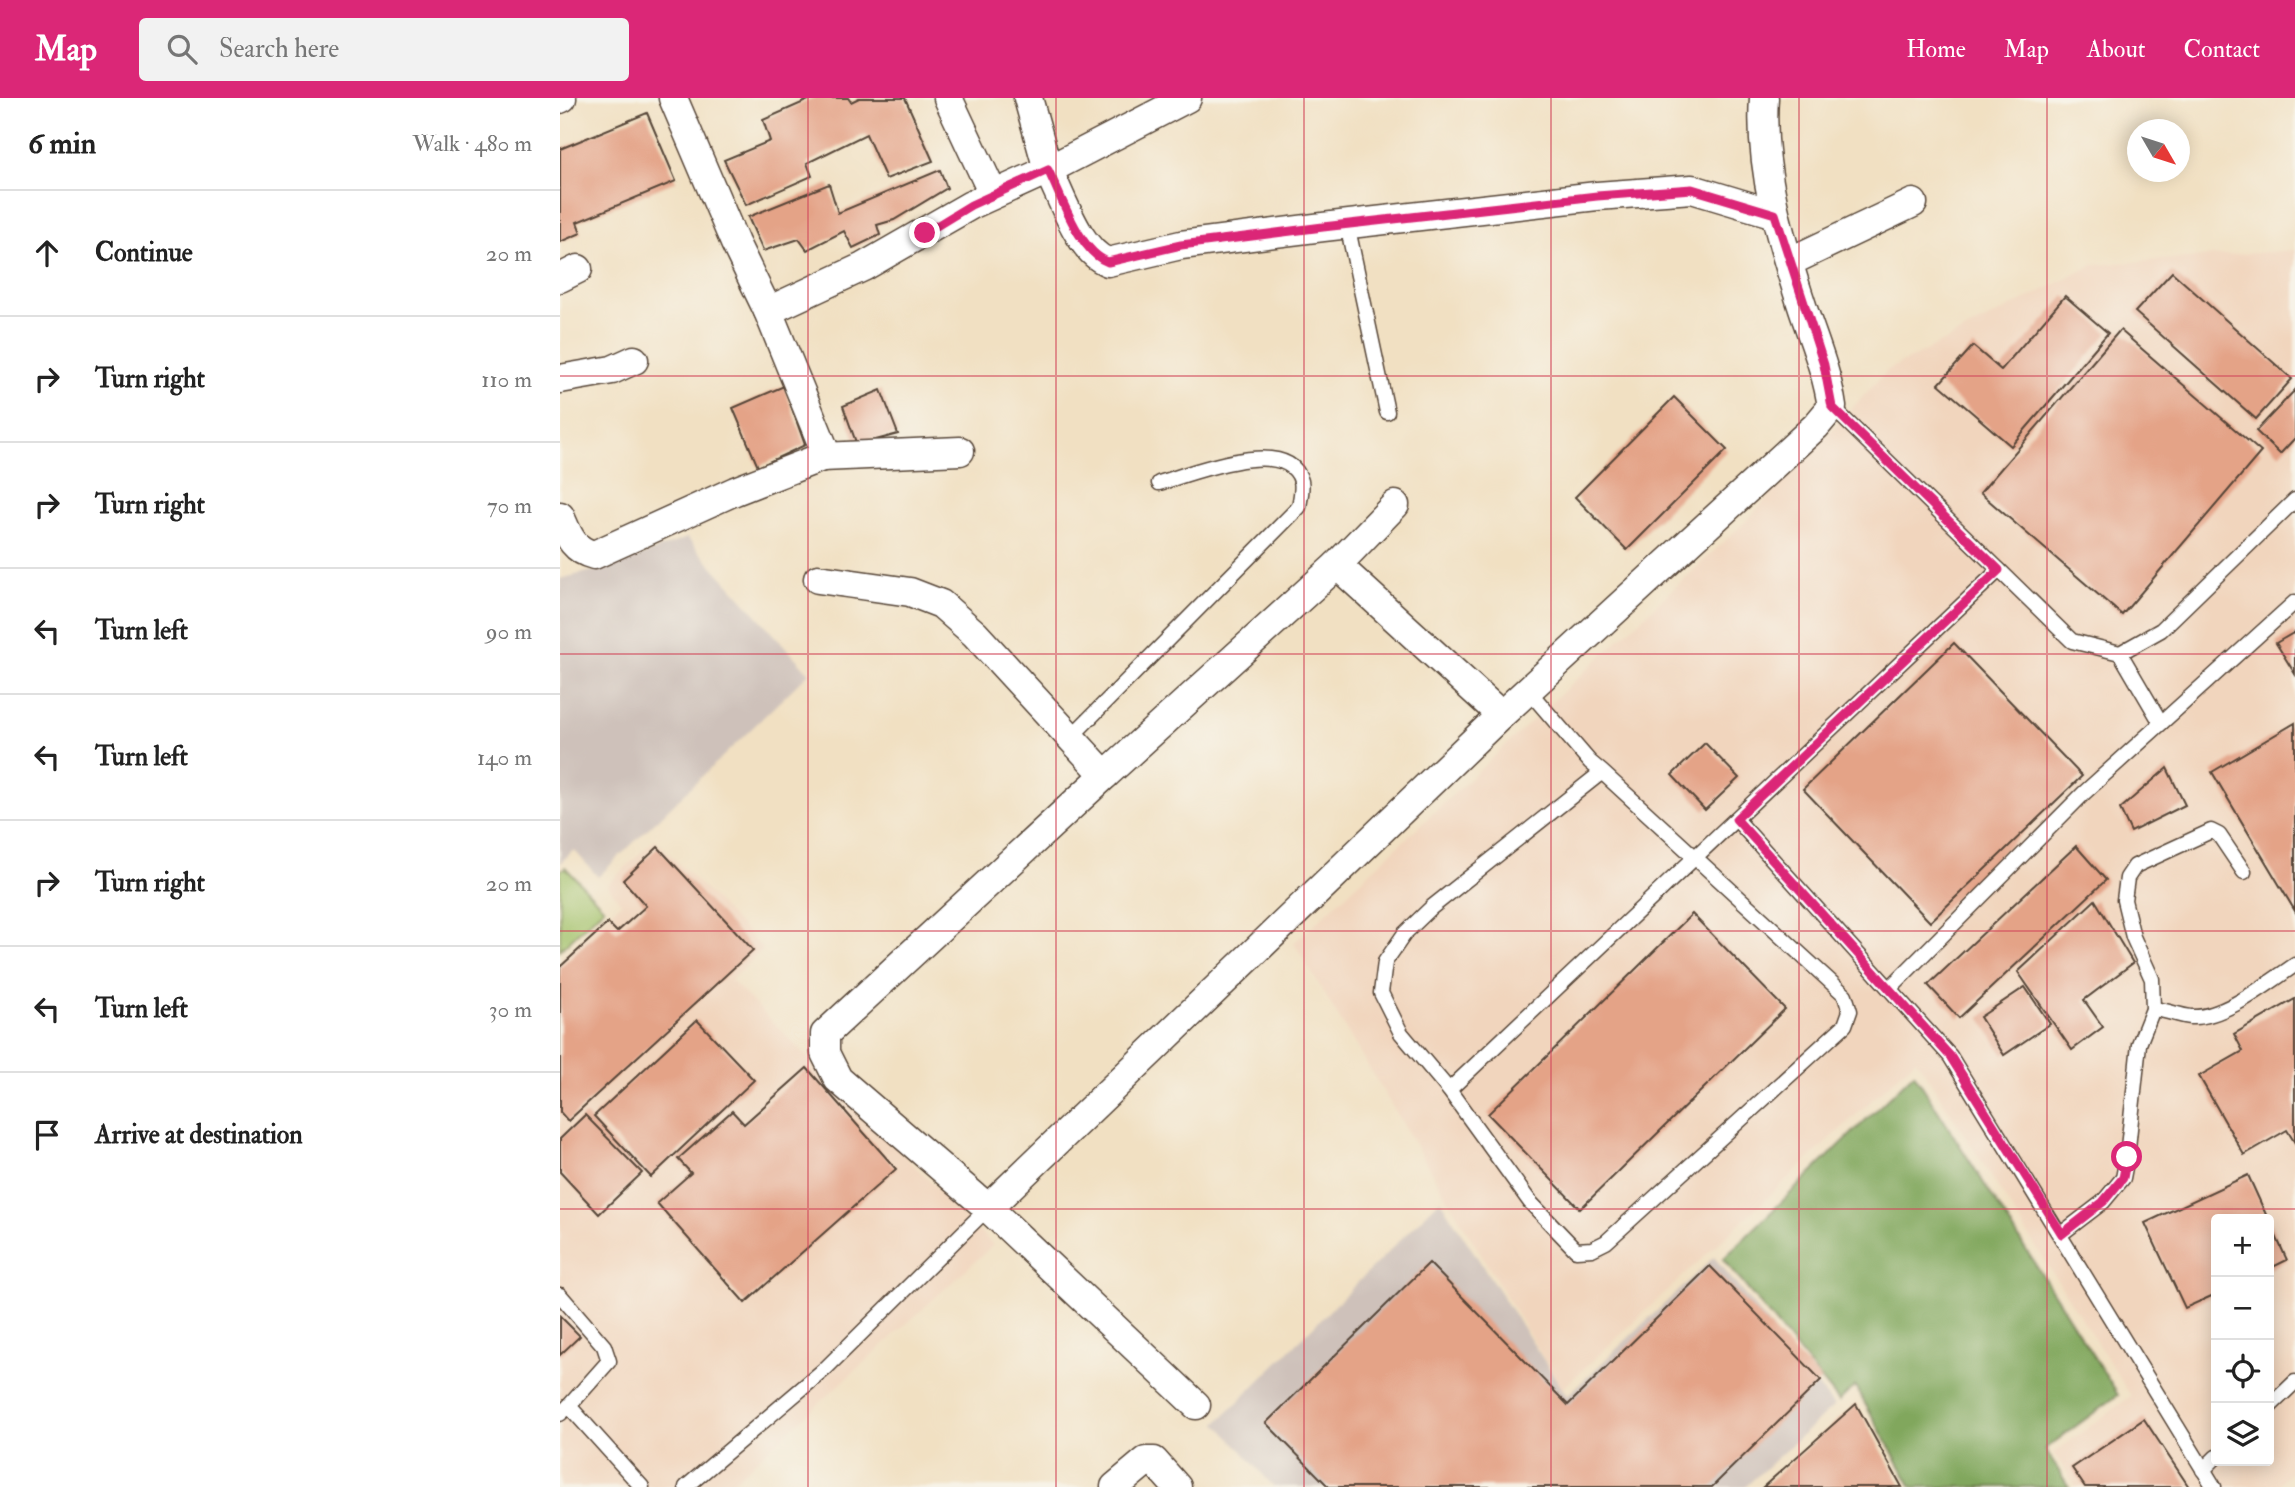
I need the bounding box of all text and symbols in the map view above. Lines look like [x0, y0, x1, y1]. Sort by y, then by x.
search box [139, 18, 629, 81]
text: Map [35, 29, 97, 70]
icon: search [163, 30, 201, 68]
text: Search here [219, 33, 339, 65]
text: Home [1906, 34, 1966, 65]
text: Map [2004, 34, 2049, 65]
text: About [2087, 34, 2146, 65]
text: Contact [2184, 34, 2260, 65]
north arrow [2127, 119, 2190, 182]
text: 6 min [28, 125, 96, 162]
text: Walk · 480 m [412, 129, 532, 158]
route end [909, 217, 940, 248]
icon: ahead [28, 234, 66, 272]
text: Continue [95, 237, 193, 269]
text: 20 m [486, 239, 532, 268]
icon: right [28, 360, 66, 398]
text: Turn right [95, 363, 205, 395]
text: 110 m [481, 365, 532, 394]
icon: right [28, 486, 66, 524]
text: Turn right [95, 489, 205, 521]
text: 70 m [487, 491, 532, 520]
icon: left [28, 612, 66, 650]
text: Turn left [95, 615, 188, 647]
text: 90 m [486, 617, 532, 646]
icon: left [28, 738, 66, 776]
text: Turn left [95, 741, 188, 773]
text: 140 m [477, 743, 532, 772]
icon: right [28, 864, 66, 902]
text: Turn right [95, 867, 205, 899]
text: 20 m [486, 869, 532, 898]
icon: left [28, 990, 66, 1028]
text: Turn left [95, 993, 188, 1025]
text: 30 m [489, 995, 532, 1024]
icon: arrive [28, 1116, 66, 1154]
text: Arrive at destination [95, 1119, 303, 1151]
route start [2111, 1141, 2142, 1172]
map controls [2211, 1214, 2274, 1466]
button: + [2211, 1214, 2274, 1277]
button: − [2211, 1277, 2274, 1340]
button: locate [2211, 1340, 2274, 1403]
button: layers [2211, 1403, 2274, 1466]

